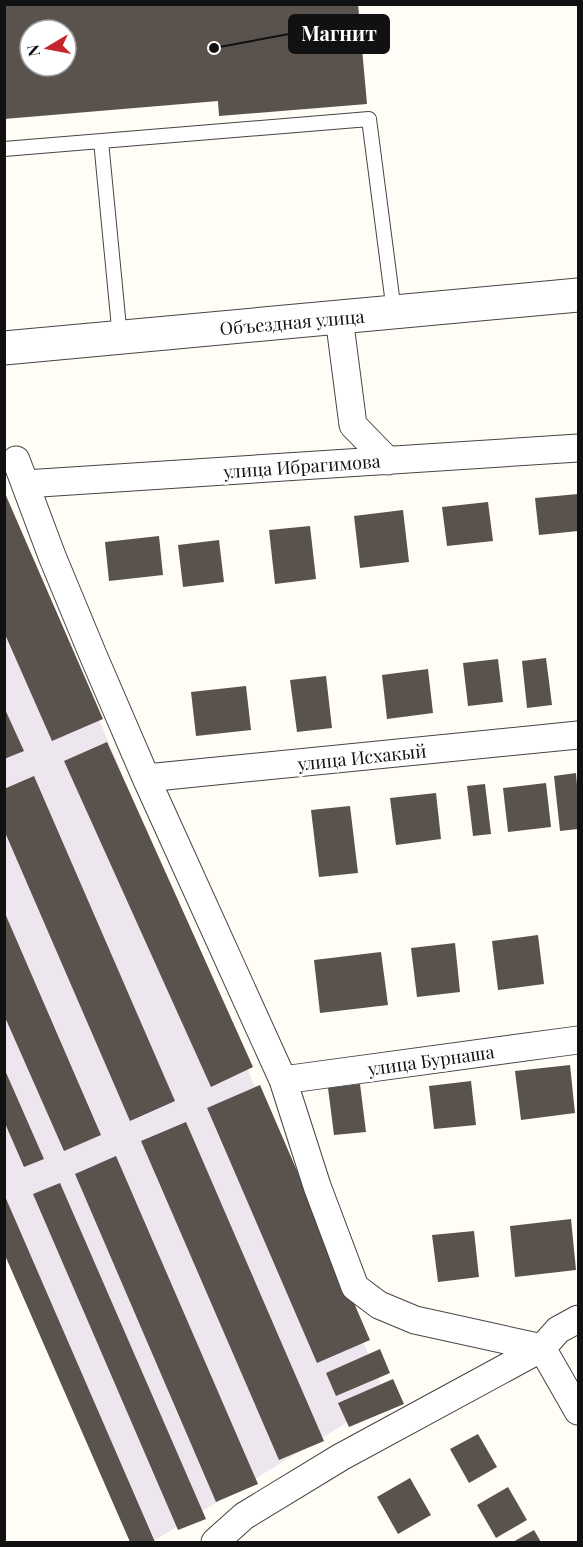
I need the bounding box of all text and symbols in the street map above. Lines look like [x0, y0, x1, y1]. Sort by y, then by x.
callout: Магнит [289, 15, 389, 53]
north arrow [18, 18, 78, 78]
text: Магнит [301, 19, 377, 46]
text: N [21, 43, 44, 58]
street label: Объездная улица [219, 304, 365, 340]
street label: улица Ибрагимова [222, 449, 381, 484]
street label: улица Исхакый [296, 738, 427, 776]
street label: улица Бурнаша [365, 1039, 496, 1081]

